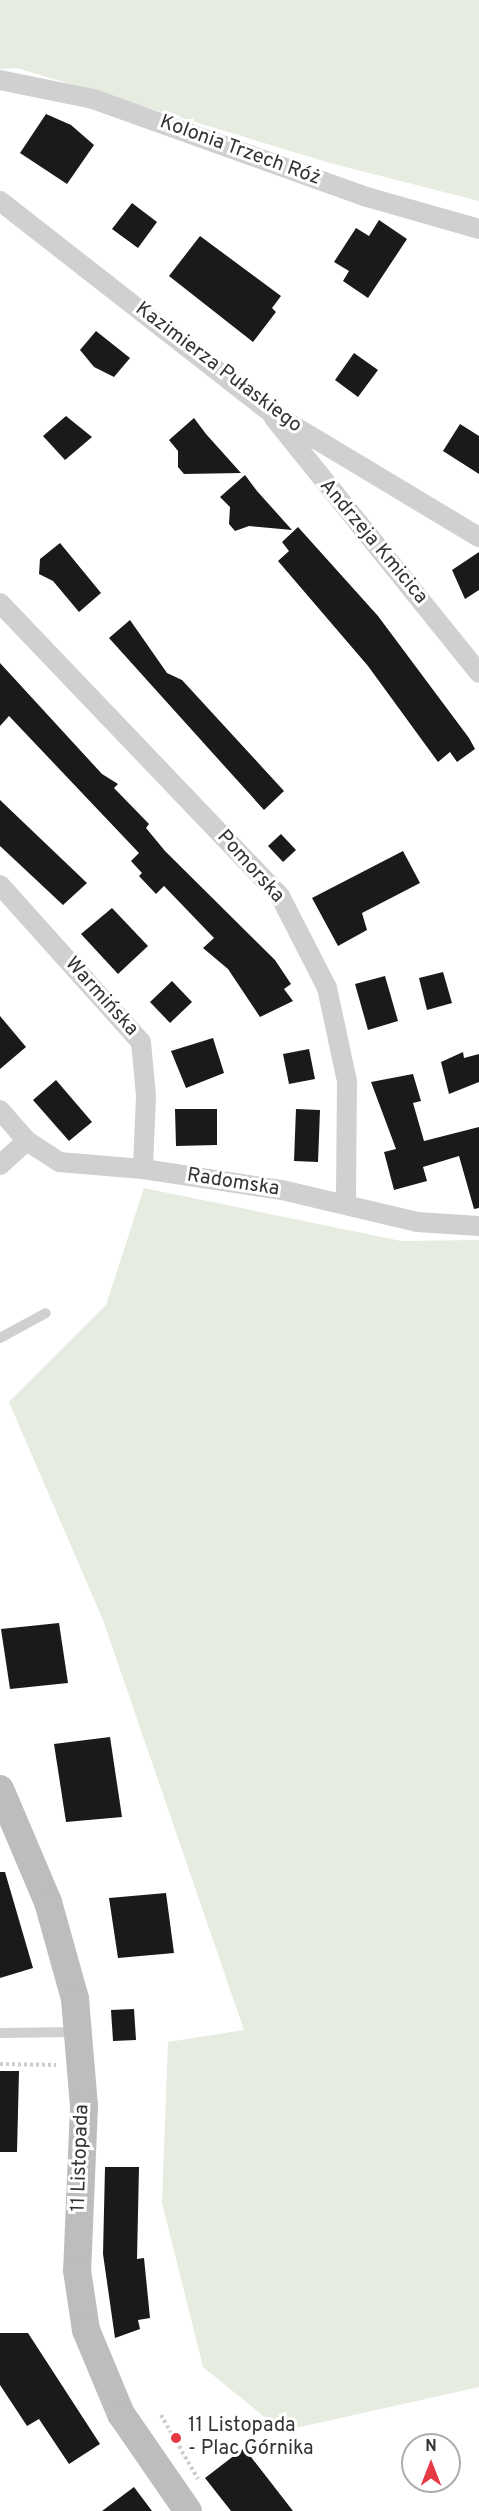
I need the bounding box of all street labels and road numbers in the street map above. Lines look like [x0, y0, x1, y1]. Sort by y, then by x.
street label: Kolonia Trzech Róż [156, 111, 324, 191]
street label: Kazimierza Pułaskiego [130, 298, 306, 438]
street label: Andrzeja Kmicica [314, 475, 432, 609]
street label: Pomorska [211, 826, 289, 908]
street label: Warmińska [59, 953, 143, 1041]
street label: Radomska [185, 1164, 281, 1202]
street label: 11 Listopada [67, 2104, 95, 2212]

